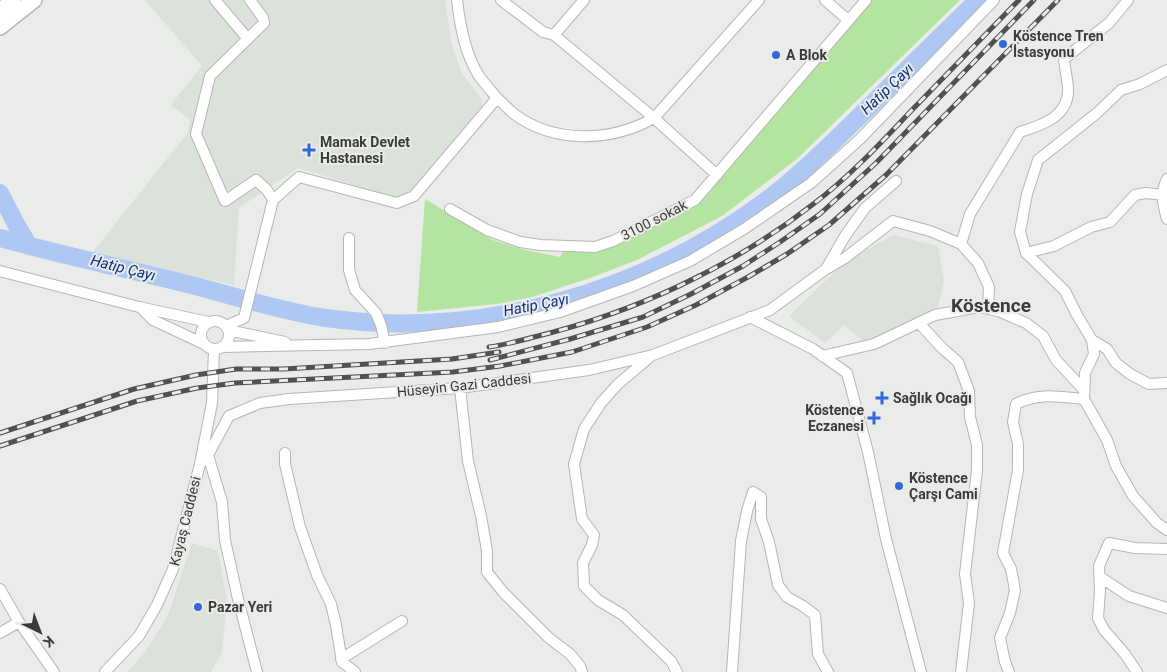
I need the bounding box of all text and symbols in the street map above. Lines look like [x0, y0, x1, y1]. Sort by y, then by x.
place label: Köstence Tren İstasyonu [1013, 28, 1104, 60]
marker: Köstence Tren İstasyonu [997, 38, 1009, 50]
place label: A Blok [786, 47, 827, 63]
marker: A Blok [770, 49, 782, 61]
water label: Hatip Çayı [857, 59, 917, 118]
place label: Mamak Devlet Hastanesi [320, 134, 410, 166]
marker: Mamak Devlet Hastanesi [302, 143, 316, 157]
street label: 3100 sokak [618, 196, 690, 243]
water label: Hatip Çayı [89, 251, 158, 285]
water label: Hatip Çayı [502, 290, 571, 320]
district label: Köstence [951, 294, 1031, 317]
street label: Hüseyin Gazi Caddesi [396, 370, 532, 400]
place label: Sağlık Ocağı [893, 390, 972, 406]
marker: Sağlık Ocağı [875, 391, 889, 405]
place label: Köstence Eczanesi [805, 402, 864, 434]
marker: Köstence Eczanesi [868, 412, 880, 424]
place label: Köstence Çarşı Cami [909, 470, 978, 502]
street label: Kayaş Caddesi [166, 475, 204, 567]
marker: Köstence Çarşı Cami [893, 480, 905, 492]
place label: Pazar Yeri [208, 599, 272, 615]
marker: Pazar Yeri [192, 601, 204, 613]
north arrow [15, 607, 65, 657]
text: K [40, 633, 57, 651]

